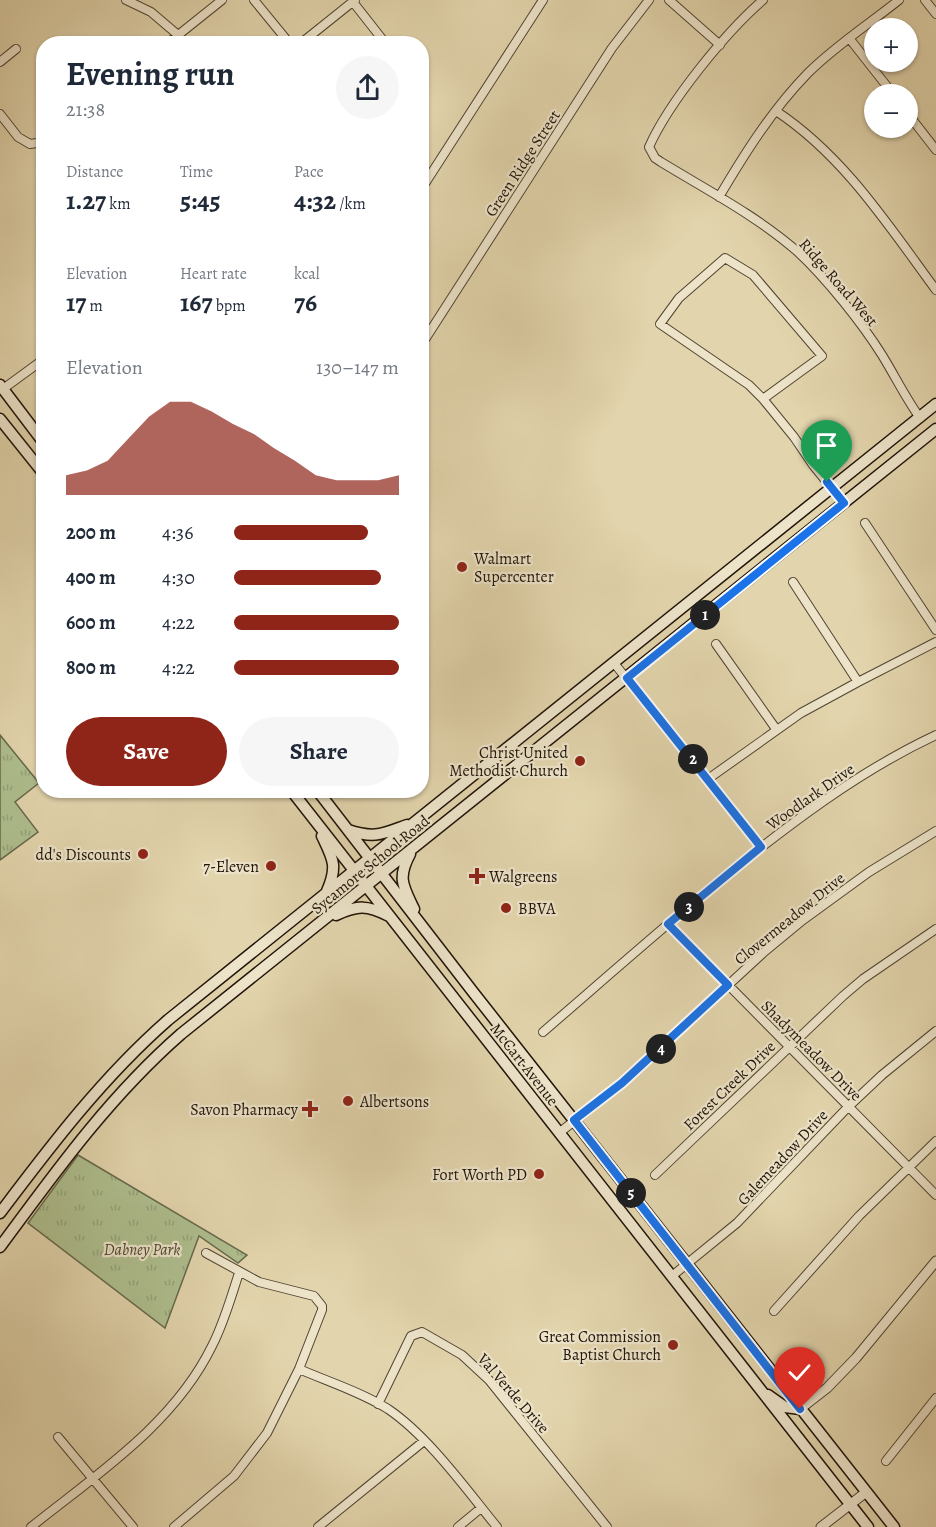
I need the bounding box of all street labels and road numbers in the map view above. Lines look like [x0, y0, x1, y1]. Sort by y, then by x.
street label: Green Ridge Street [480, 106, 566, 221]
street label: Ridge Road West [794, 234, 883, 331]
street label: Woodlark Drive [761, 758, 859, 836]
street label: Sycamore School Road [307, 810, 435, 919]
street label: Clovermeadow Drive [730, 867, 850, 970]
street label: Shadymeadow Drive [756, 995, 867, 1106]
street label: McCart Avenue [485, 1019, 564, 1111]
street label: Forest Creek Drive [679, 1036, 781, 1135]
street label: Galemeadow Drive [733, 1105, 833, 1210]
street label: Val Verde Drive [472, 1348, 554, 1438]

